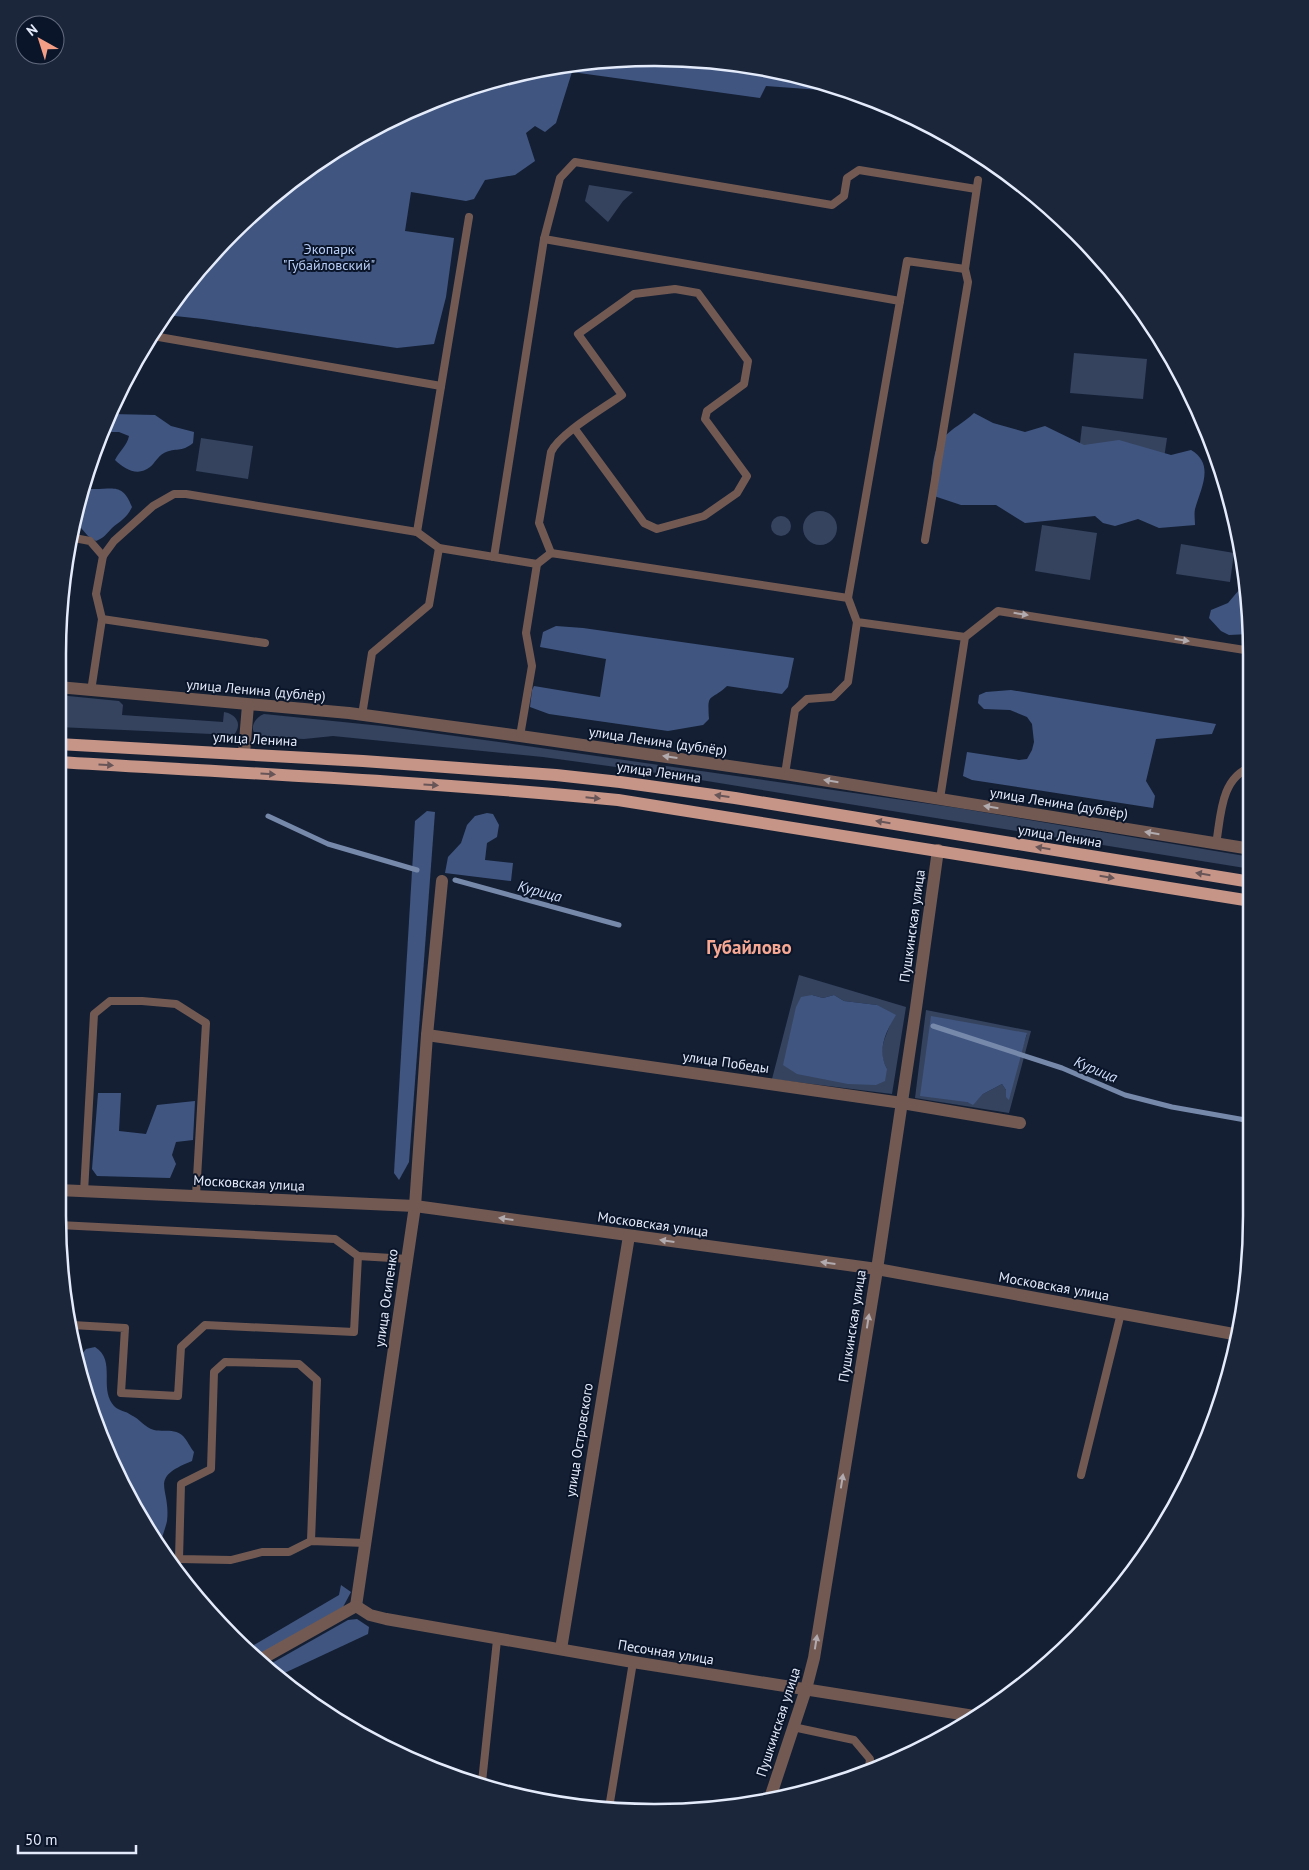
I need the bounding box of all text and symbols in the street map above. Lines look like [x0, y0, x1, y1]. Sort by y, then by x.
north arrow [15, 15, 65, 65]
text: N [23, 20, 41, 40]
park label: Экопарк "Губайловский" [283, 240, 375, 274]
one-way arrow [1014, 611, 1030, 619]
one-way arrow [1174, 636, 1190, 644]
street label: улица Ленина (дублёр) [186, 675, 326, 705]
street label: улица Ленина (дублёр) [588, 722, 728, 760]
street label: улица Ленина [212, 728, 298, 750]
one-way arrow [662, 753, 678, 761]
street label: улица Ленина [616, 757, 702, 787]
one-way arrow [98, 761, 114, 769]
one-way arrow [261, 771, 277, 779]
one-way arrow [822, 777, 838, 785]
one-way arrow [423, 781, 439, 789]
street label: улица Ленина (дублёр) [989, 783, 1129, 823]
one-way arrow [714, 792, 730, 800]
one-way arrow [585, 794, 601, 802]
one-way arrow [983, 803, 999, 811]
one-way arrow [874, 818, 890, 826]
street label: улица Ленина [1017, 820, 1103, 852]
one-way arrow [1143, 829, 1159, 837]
one-way arrow [1035, 844, 1051, 852]
street label: Пушкинская улица [895, 868, 929, 984]
one-way arrow [1195, 870, 1211, 878]
one-way arrow [1099, 874, 1115, 882]
water label: Курица [516, 876, 565, 906]
district label: Губайлово [706, 935, 792, 959]
street label: улица Победы [682, 1047, 770, 1077]
water label: Курица [1071, 1051, 1121, 1087]
street label: Московская улица [193, 1171, 305, 1195]
street label: Московская улица [596, 1207, 710, 1241]
one-way arrow [498, 1215, 514, 1223]
one-way arrow [659, 1237, 675, 1245]
street label: улица Осипенко [370, 1248, 402, 1348]
one-way arrow [820, 1259, 836, 1267]
street label: Московская улица [997, 1267, 1111, 1305]
street label: Пушкинская улица [834, 1268, 870, 1384]
one-way arrow [865, 1313, 873, 1329]
street label: улица Островского [561, 1382, 597, 1498]
one-way arrow [839, 1473, 847, 1489]
one-way arrow [813, 1633, 821, 1649]
street label: Песочная улица [617, 1636, 715, 1668]
street label: Пушкинская улица [752, 1665, 804, 1779]
scale bar [18, 1822, 135, 1854]
text: 50 m [25, 1830, 58, 1849]

